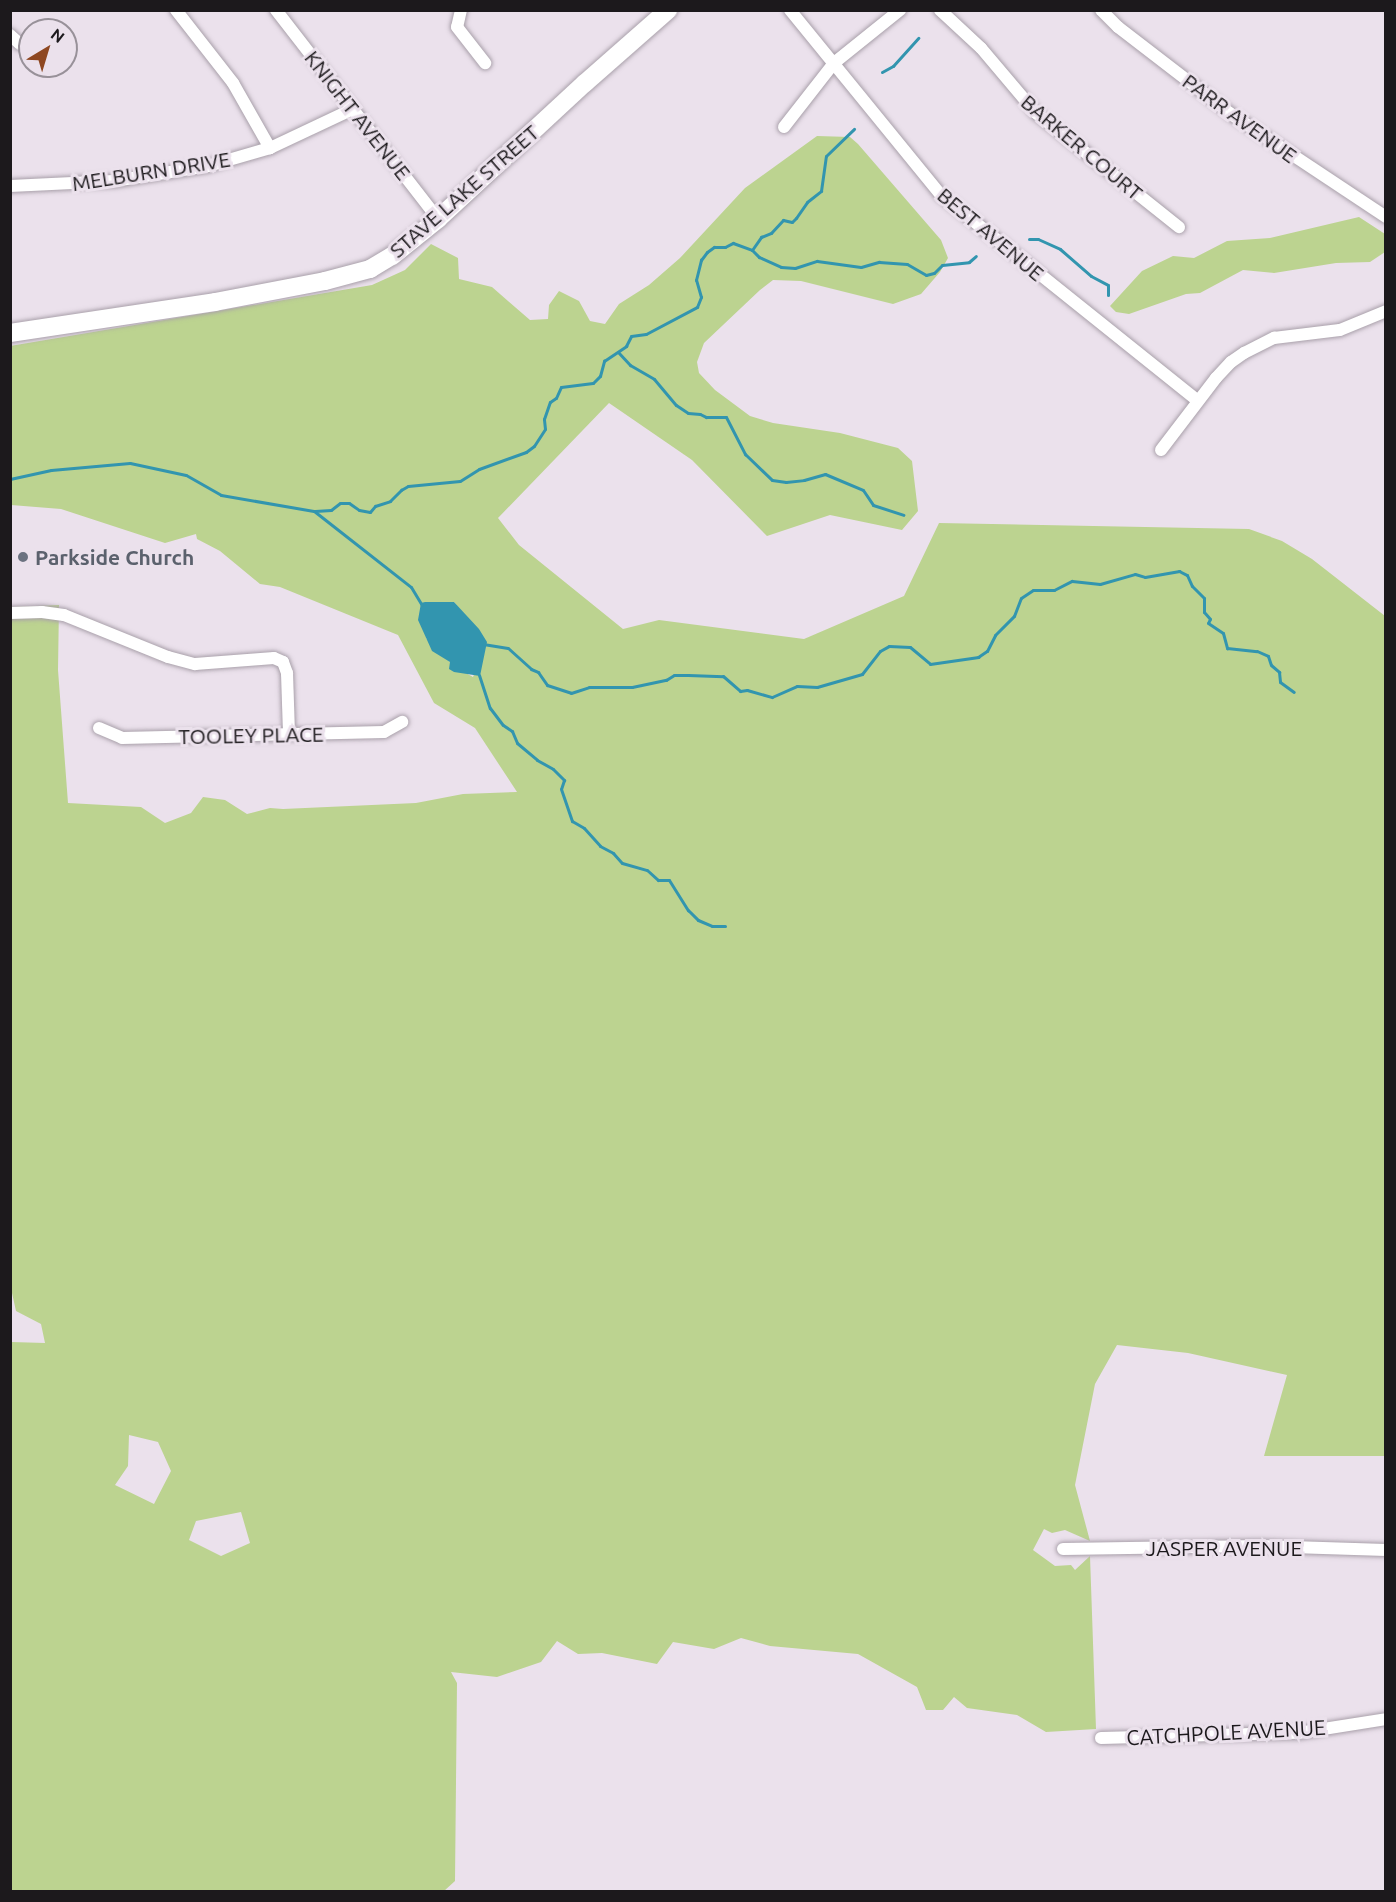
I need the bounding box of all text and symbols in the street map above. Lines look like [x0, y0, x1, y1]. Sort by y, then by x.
north arrow [18, 18, 78, 78]
text: N [48, 25, 68, 46]
street label: KNIGHT AVENUE [300, 45, 416, 185]
street label: PARR AVENUE [1178, 68, 1302, 168]
street label: BARKER COURT [1016, 89, 1148, 205]
street label: STAVE LAKE STREET [384, 119, 544, 263]
street label: MELBURN DRIVE [70, 146, 232, 196]
street label: BEST AVENUE [933, 182, 1049, 286]
place label: Parkside Church [35, 544, 194, 570]
marker: Parkside Church [16, 550, 30, 564]
street label: TOOLEY PLACE [178, 721, 324, 749]
street label: JASPER AVENUE [1146, 1535, 1302, 1561]
street label: CATCHPOLE AVENUE [1126, 1714, 1326, 1750]

